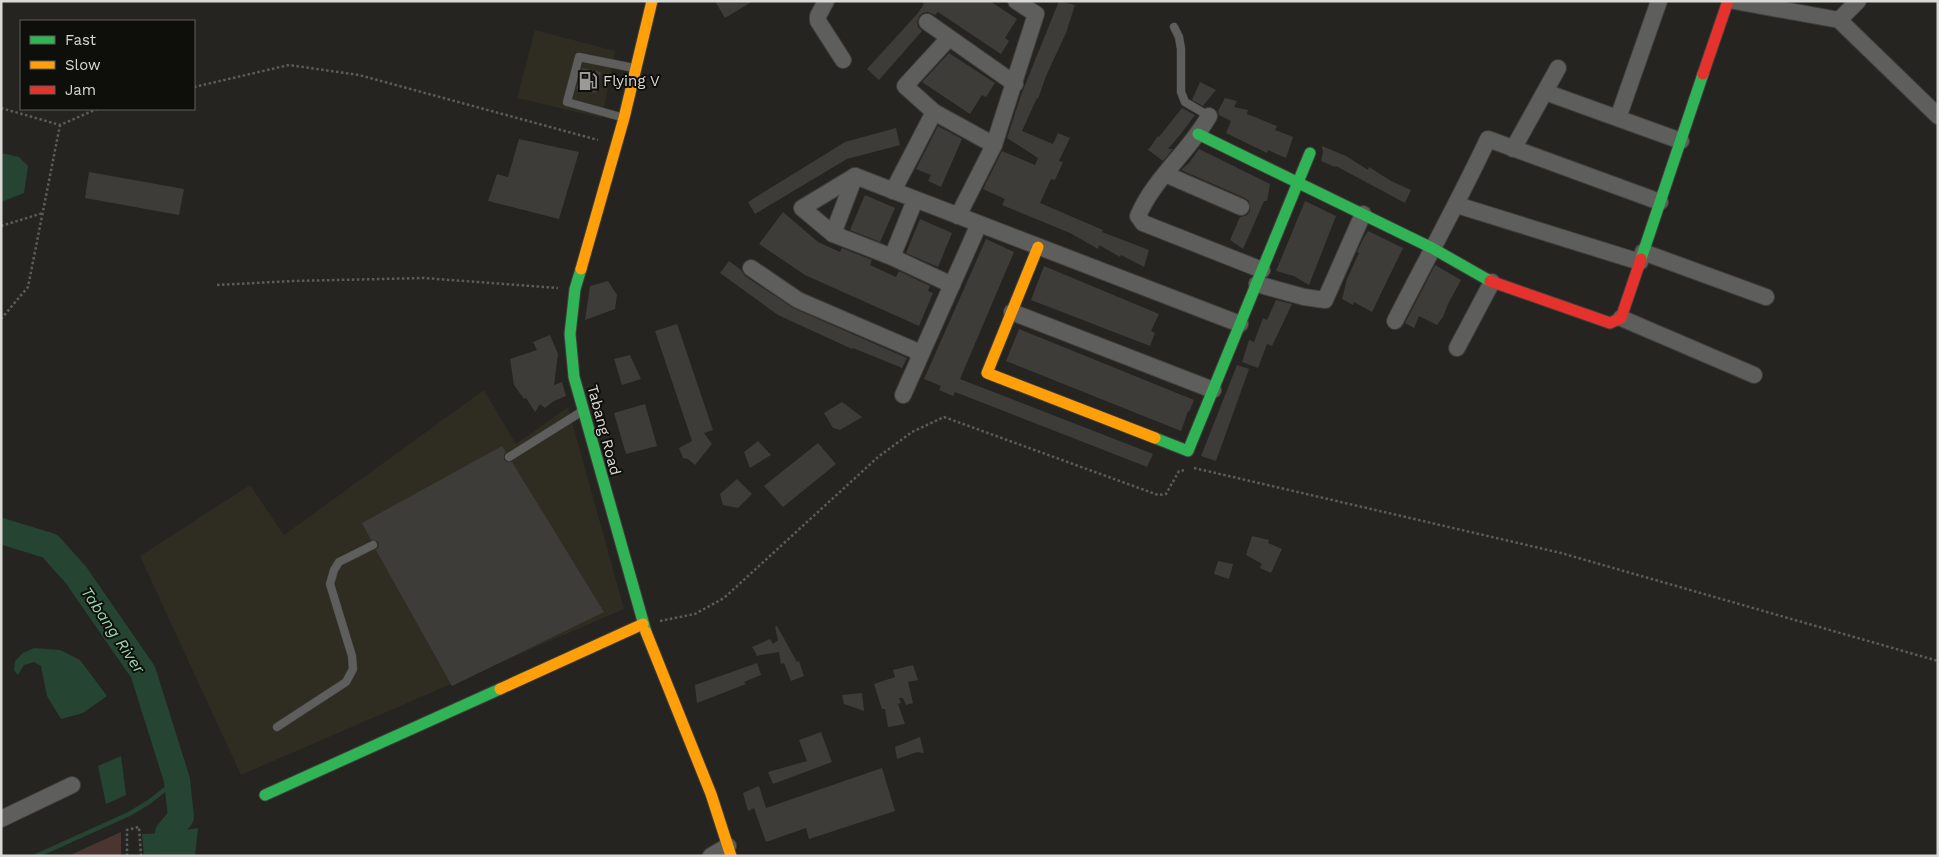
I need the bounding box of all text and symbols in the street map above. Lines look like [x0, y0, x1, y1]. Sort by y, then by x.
legend [20, 20, 195, 110]
text: Fast [65, 31, 97, 49]
text: Slow [65, 56, 101, 74]
fuel station icon: Flying V [577, 70, 599, 92]
place label: Flying V [603, 72, 660, 90]
text: Jam [65, 81, 96, 99]
street label: Tabang Road [583, 383, 625, 477]
water label: Tabang River [77, 583, 149, 677]

